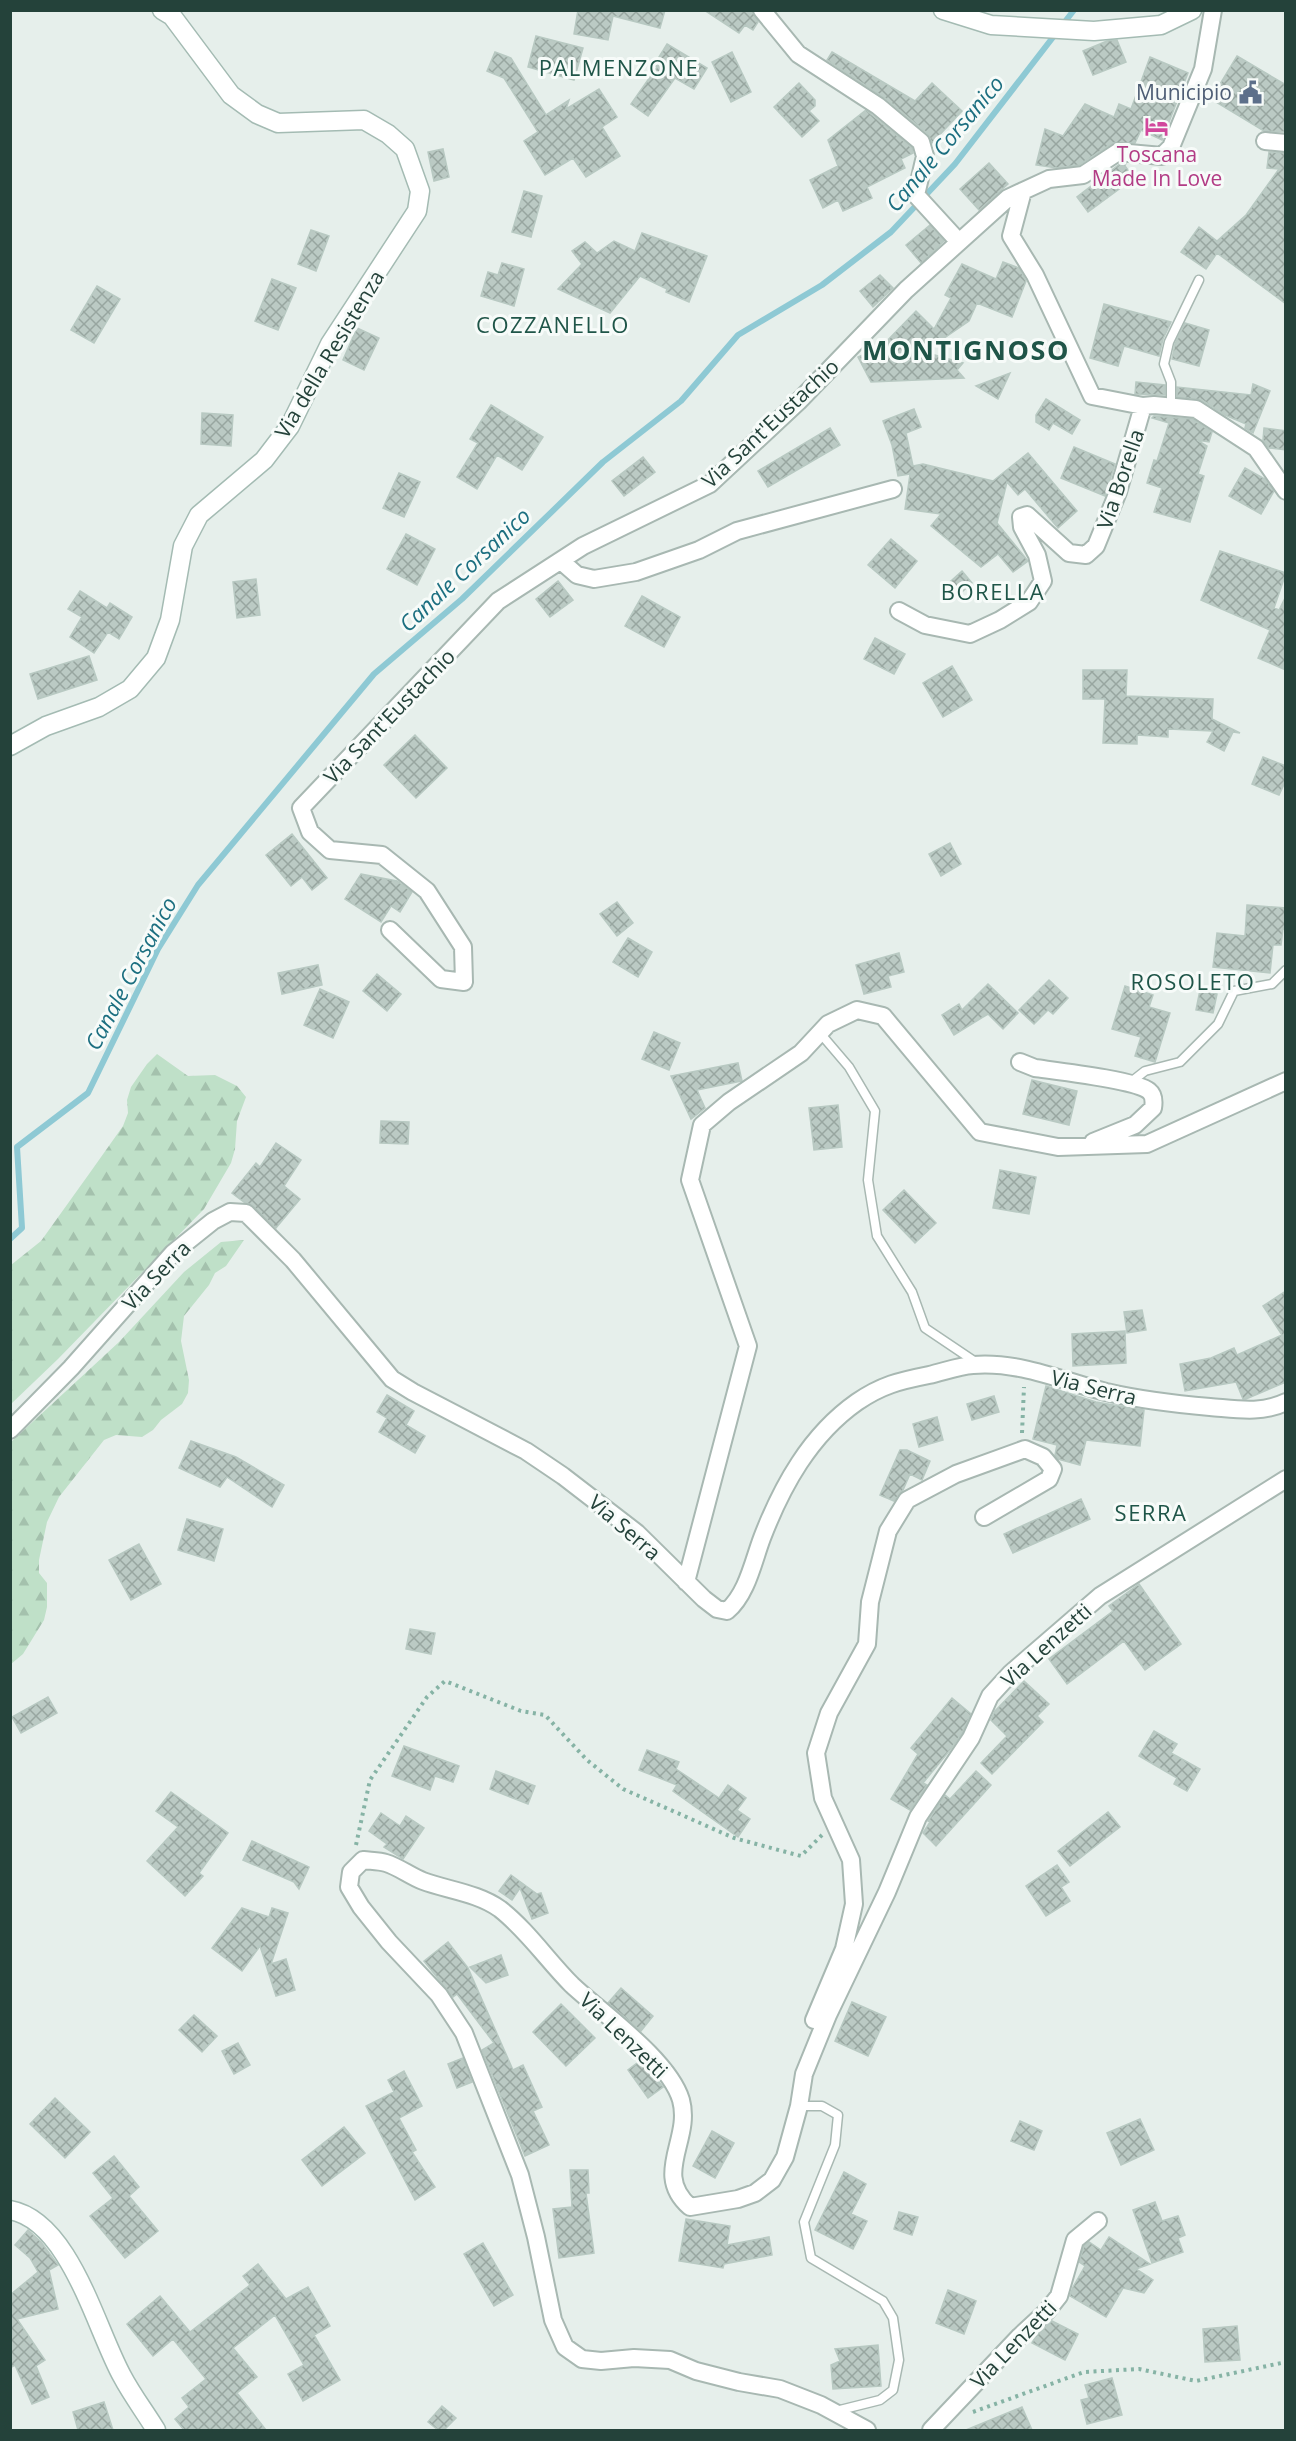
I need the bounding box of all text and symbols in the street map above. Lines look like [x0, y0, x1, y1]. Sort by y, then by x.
district label: PALMENZONE [539, 52, 699, 82]
water label: Canale Corsanico [878, 69, 1010, 217]
place label: Municipio [1136, 78, 1232, 106]
public building icon: Municipio [1237, 79, 1263, 105]
hotel icon: Toscana Made In Love [1144, 113, 1170, 139]
place label: Toscana Made In Love [1092, 140, 1222, 192]
street label: Via della Resistenza [268, 265, 390, 443]
district label: COZZANELLO [476, 309, 630, 339]
district label: MONTIGNOSO [862, 331, 1070, 368]
street label: Via Sant'Eustachio [695, 352, 845, 494]
street label: Via Borella [1090, 425, 1150, 533]
water label: Canale Corsanico [392, 500, 536, 638]
district label: BORELLA [941, 576, 1045, 606]
street label: Via Sant'Eustachio [317, 642, 461, 790]
water label: Canale Corsanico [77, 891, 183, 1055]
district label: ROSOLETO [1131, 966, 1255, 996]
street label: Via Serra [116, 1234, 196, 1316]
street label: Via Serra [1048, 1363, 1140, 1411]
street label: Via Serra [583, 1488, 667, 1566]
district label: SERRA [1115, 1497, 1187, 1527]
street label: Via Lenzetti [995, 1597, 1097, 1693]
street label: Via Lenzetti [574, 1986, 674, 2084]
street label: Via Lenzetti [964, 2294, 1062, 2394]

